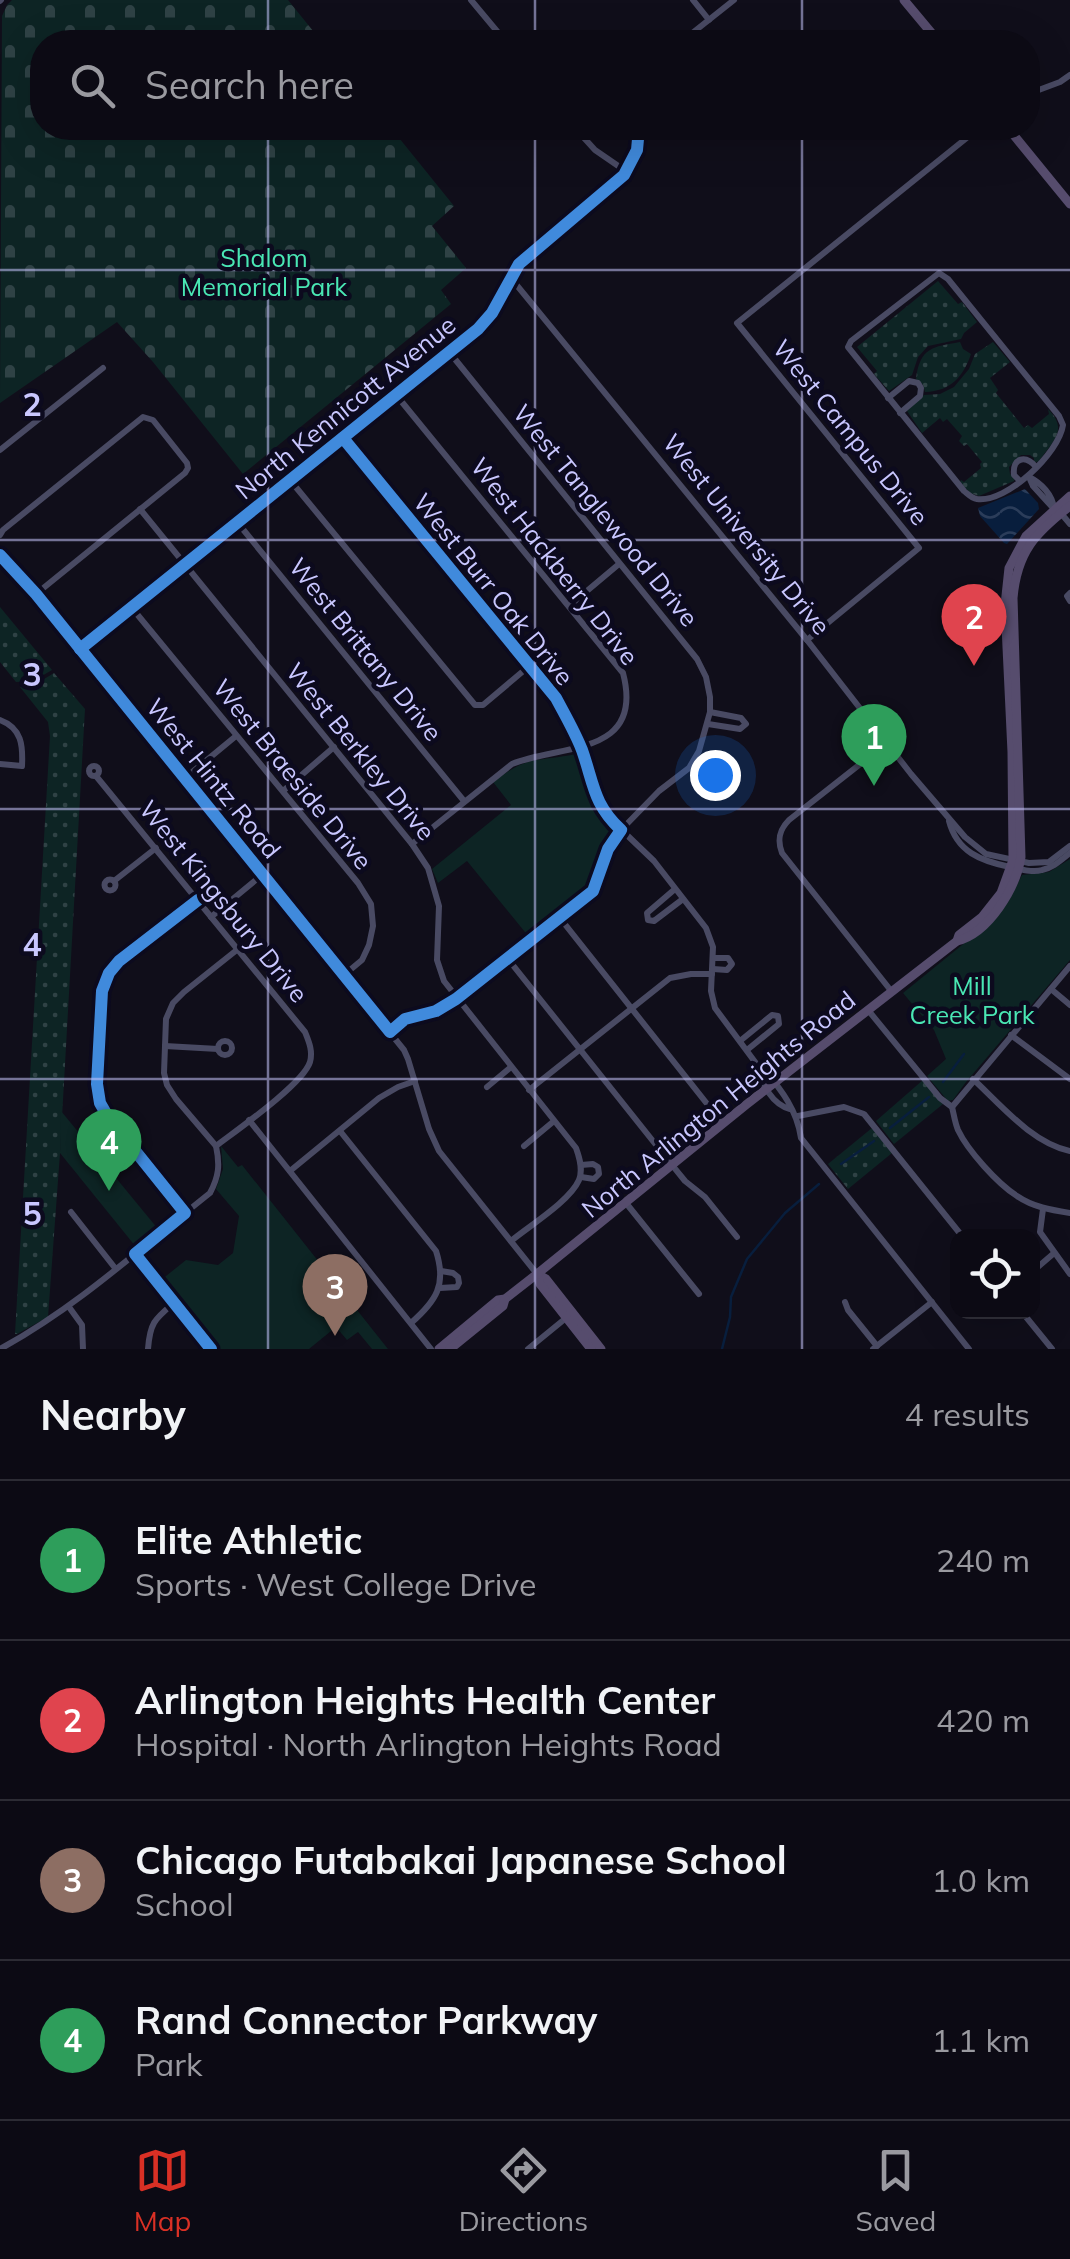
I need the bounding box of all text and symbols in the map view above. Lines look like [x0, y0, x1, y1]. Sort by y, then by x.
search box [30, 30, 1040, 140]
icon: search [65, 58, 120, 113]
text: Search here [145, 61, 354, 109]
park label: Shalom Memorial Park [181, 242, 348, 302]
street label: North Kennicott Avenue [229, 309, 461, 505]
street label: West Campus Drive [767, 333, 935, 531]
text: 2 [22, 384, 42, 424]
street label: West Tanglewood Drive [507, 398, 705, 632]
street label: West University Drive [656, 427, 838, 641]
street label: West Hackberry Drive [464, 451, 646, 671]
street label: West Burr Oak Drive [407, 487, 581, 691]
street label: West Brittany Drive [283, 551, 449, 747]
pin: 2 [942, 584, 1006, 666]
text: 3 [22, 654, 42, 694]
street label: West Berkley Drive [280, 656, 442, 846]
street label: West Braeside Drive [207, 673, 379, 875]
street label: West Hintz Road [140, 692, 288, 864]
pin: 1 [842, 704, 906, 786]
your location [690, 750, 741, 801]
street label: West Kingsbury Drive [133, 794, 315, 1008]
text: 4 [22, 924, 42, 964]
park label: Mill Creek Park [909, 970, 1036, 1030]
street label: North Arlington Heights Road [575, 984, 861, 1224]
pin: 4 [76, 1108, 142, 1191]
text: 5 [22, 1193, 42, 1233]
map controls [950, 1229, 1040, 1319]
button: locate [950, 1229, 1040, 1319]
pin: 3 [302, 1254, 368, 1336]
text: Nearby [40, 1388, 186, 1441]
text: 4 results [905, 1394, 1030, 1434]
text: Elite Athletic [135, 1516, 362, 1564]
text: 1 [63, 1540, 82, 1580]
text: 240 m [936, 1540, 1030, 1580]
text: Sports · West College Drive [135, 1564, 536, 1604]
text: Arlington Heights Health Center [135, 1676, 715, 1724]
text: 2 [63, 1700, 82, 1740]
text: 420 m [936, 1700, 1030, 1740]
text: Hospital · North Arlington Heights Road [135, 1724, 722, 1764]
text: Chicago Futabakai Japanese School [135, 1836, 787, 1884]
text: 3 [63, 1860, 82, 1900]
text: 1.0 km [931, 1860, 1030, 1900]
text: School [135, 1884, 234, 1924]
text: Rand Connector Parkway [135, 1996, 597, 2044]
text: 4 [63, 2020, 82, 2060]
text: 1.1 km [931, 2020, 1030, 2060]
text: Park [135, 2044, 202, 2084]
tab: Map [134, 2143, 191, 2238]
tab: Directions [459, 2143, 588, 2238]
tab: Saved [855, 2143, 936, 2238]

